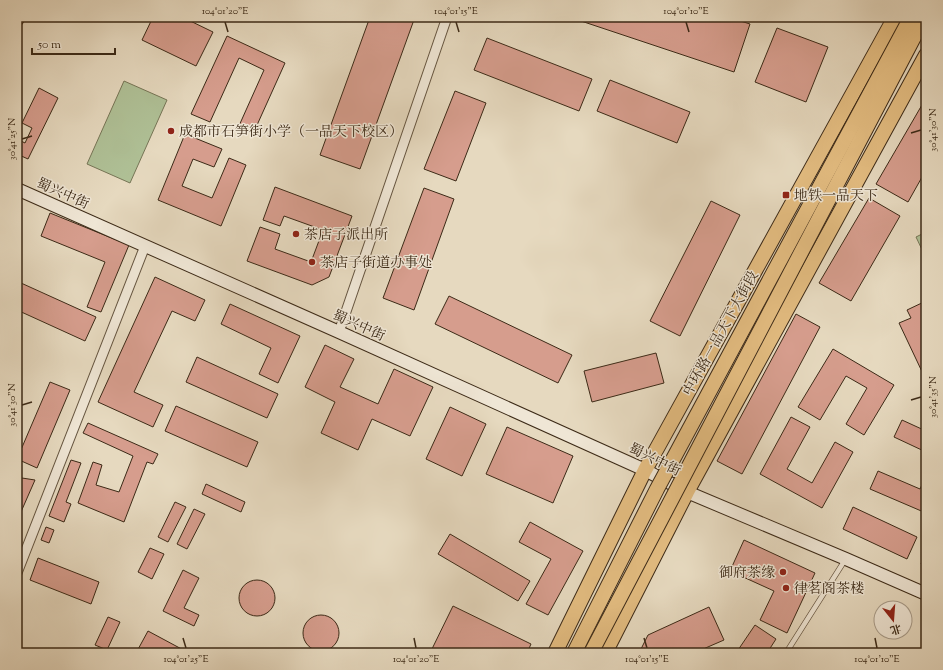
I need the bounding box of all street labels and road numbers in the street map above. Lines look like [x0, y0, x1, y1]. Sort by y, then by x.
street label: 蜀兴中街 [33, 174, 92, 215]
street label: 中环路一品天下大街段 [679, 268, 764, 400]
street label: 蜀兴中街 [329, 306, 388, 347]
street label: 蜀兴中街 [625, 440, 684, 482]

